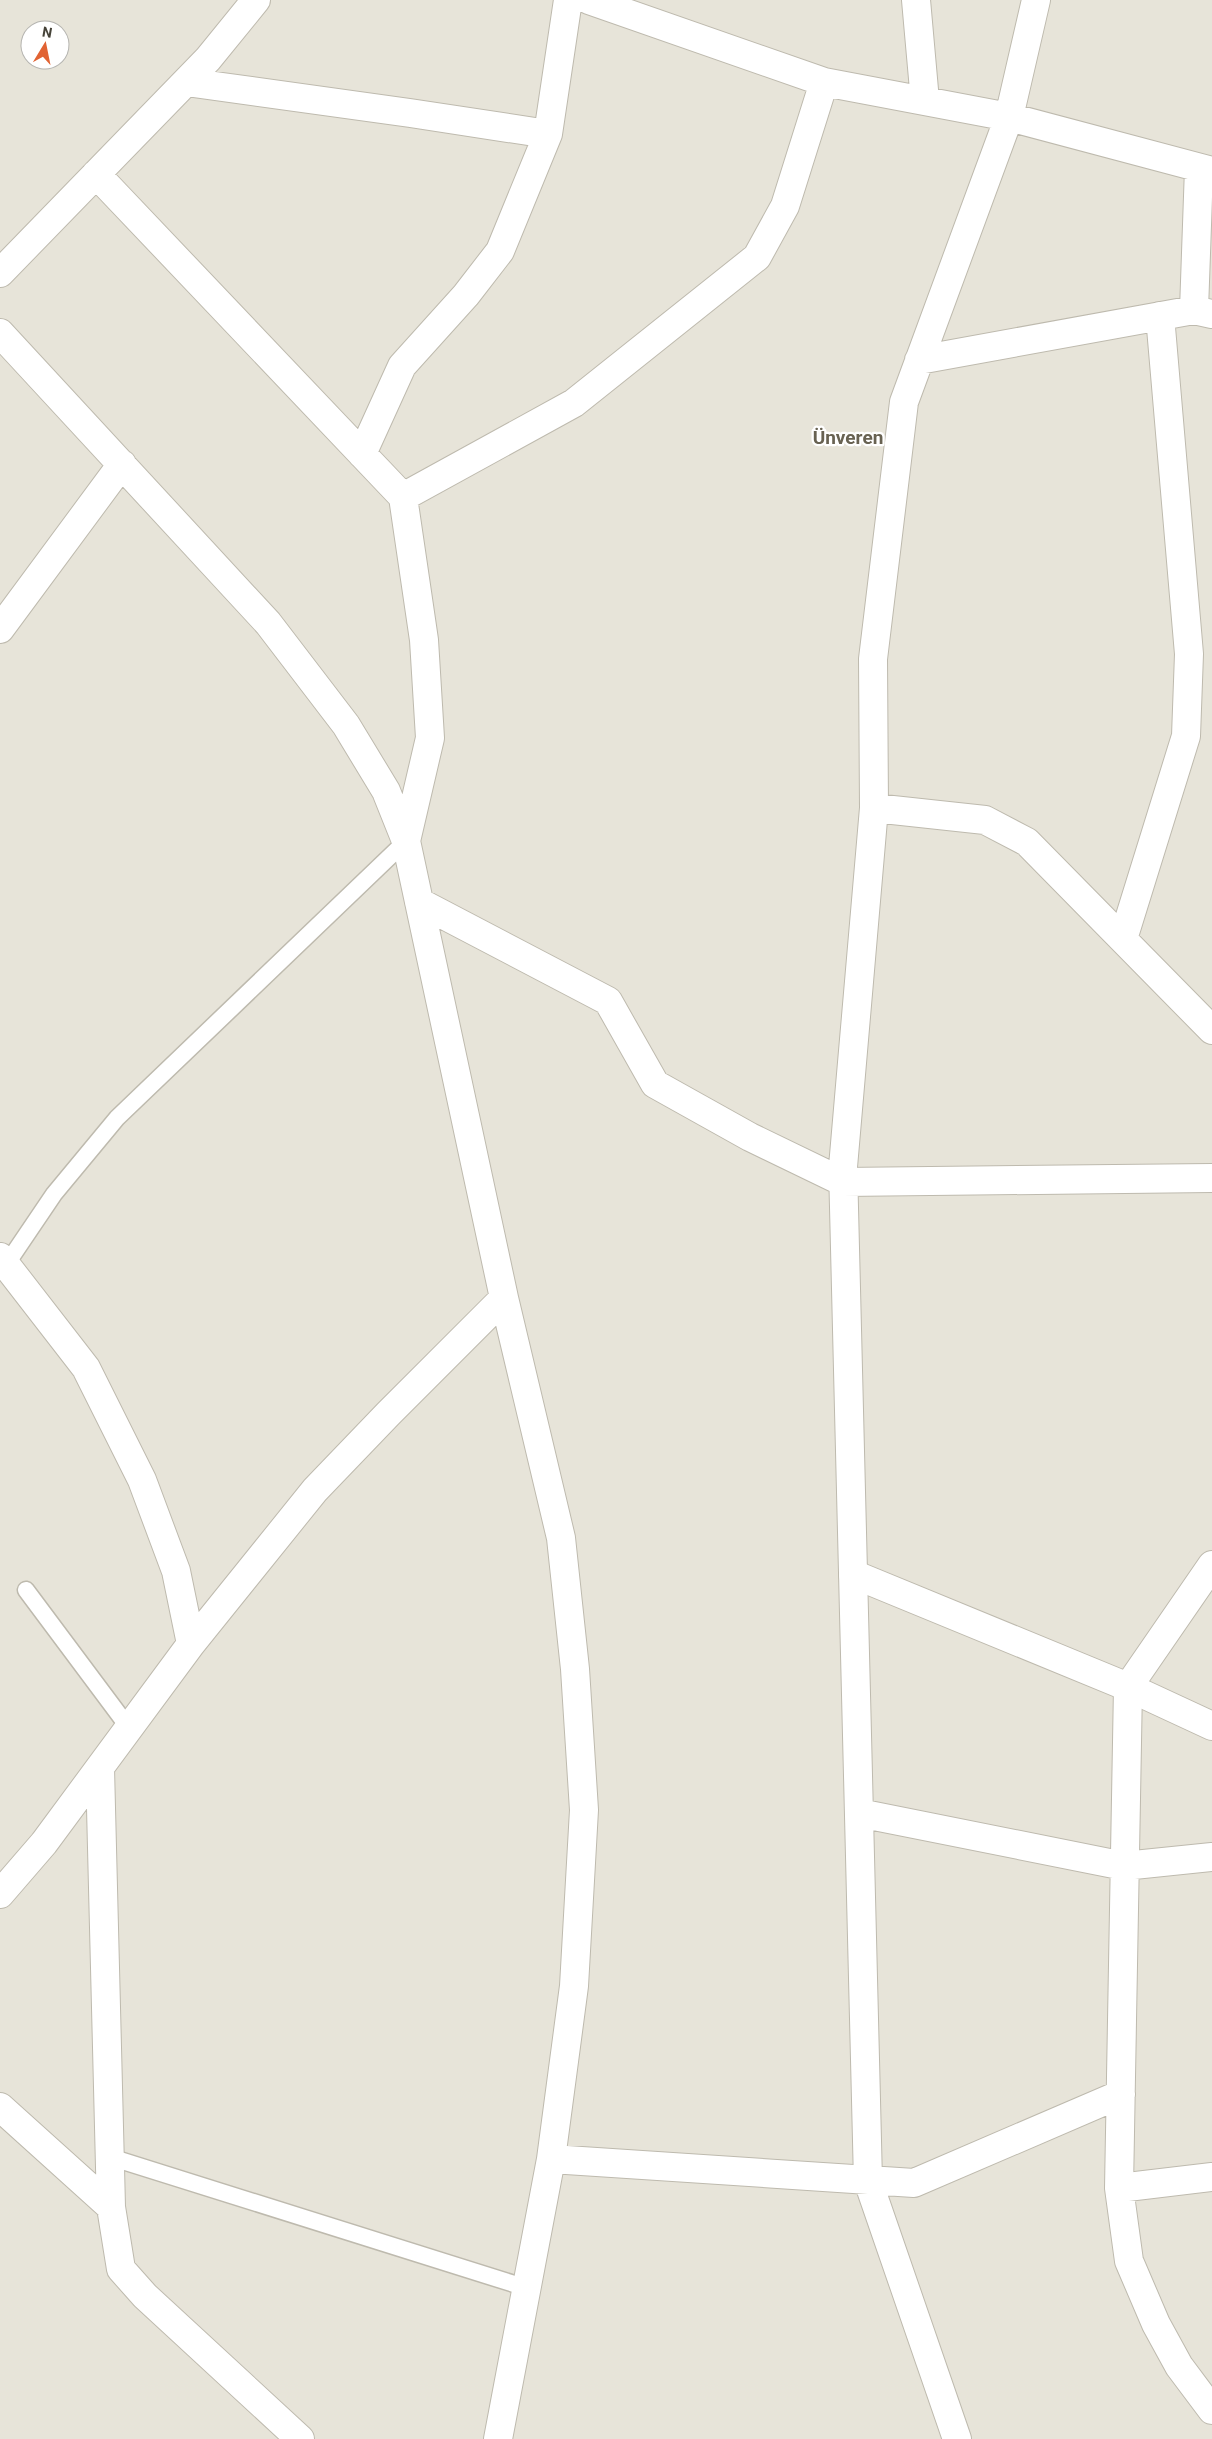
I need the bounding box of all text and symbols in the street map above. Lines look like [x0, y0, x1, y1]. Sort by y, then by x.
north arrow [20, 20, 70, 70]
text: N [41, 23, 54, 41]
district label: Ünveren [813, 426, 883, 449]

